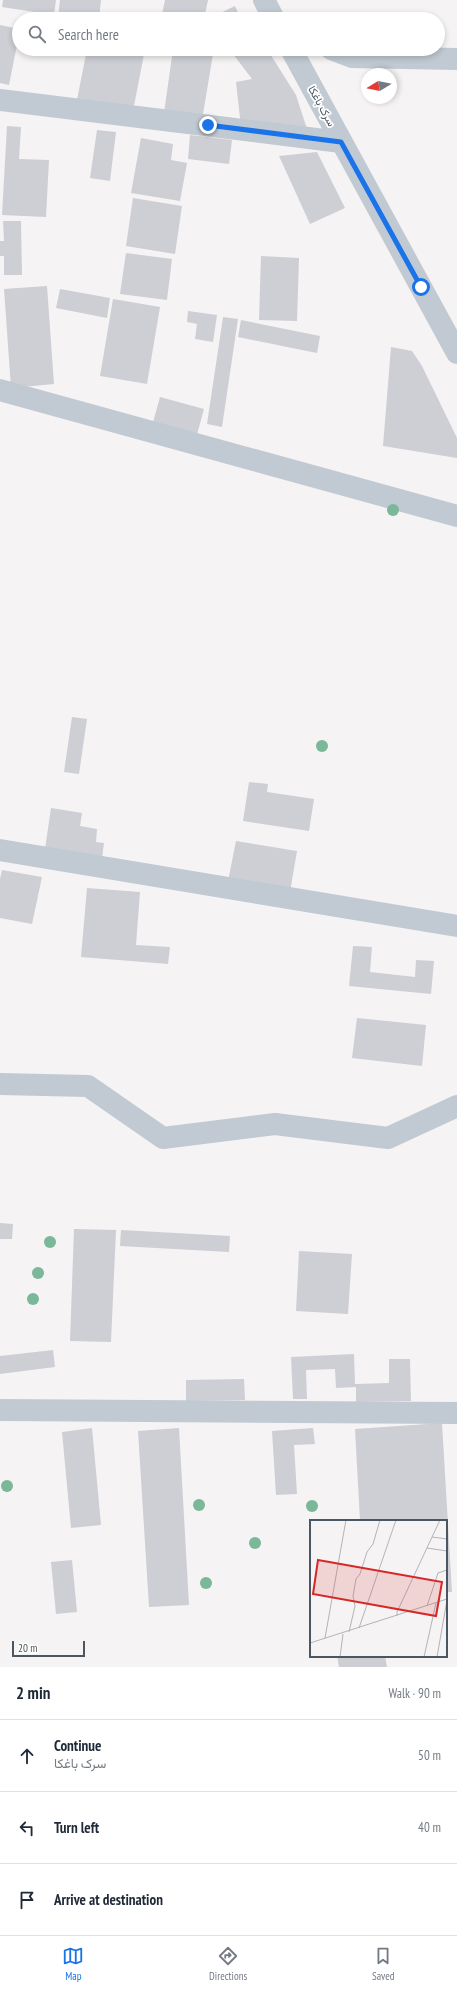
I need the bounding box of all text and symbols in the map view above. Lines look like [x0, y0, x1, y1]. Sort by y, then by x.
search box [12, 12, 445, 56]
icon: search [26, 23, 48, 45]
text: Search here [58, 25, 119, 44]
north arrow [361, 68, 397, 104]
street label: سرک باغکا [305, 83, 339, 129]
route end [199, 116, 217, 134]
route start [412, 278, 430, 296]
inset map [310, 1520, 447, 1657]
scale bar [12, 1639, 85, 1658]
text: 20 m [18, 1641, 37, 1655]
text: 2 min [16, 1682, 50, 1704]
text: Walk · 90 m [389, 1685, 441, 1702]
text: Continue [54, 1736, 101, 1755]
icon: ahead [16, 1745, 38, 1767]
text: 50 m [418, 1747, 441, 1764]
text: سرک باغکا [54, 1755, 106, 1772]
icon: left [16, 1817, 38, 1839]
text: Turn left [54, 1818, 99, 1837]
text: 40 m [418, 1819, 441, 1836]
icon: arrive [16, 1889, 38, 1911]
text: Arrive at destination [54, 1890, 163, 1909]
tab: Map [62, 1945, 84, 1983]
tab: Directions [209, 1945, 247, 1983]
tab: Saved [372, 1945, 395, 1983]

